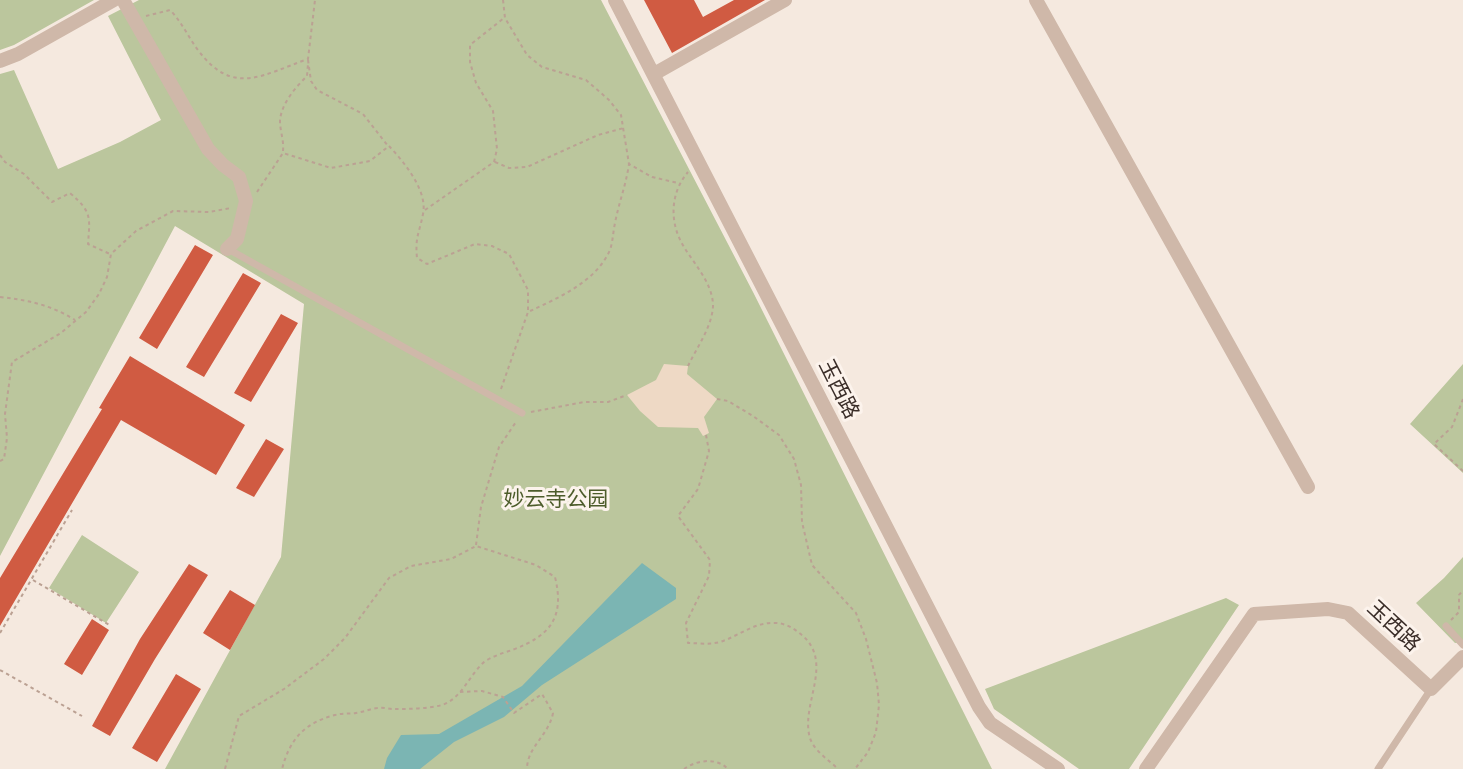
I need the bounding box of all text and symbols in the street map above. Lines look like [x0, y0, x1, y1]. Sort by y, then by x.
street label: 玉西路 [813, 355, 865, 423]
park label: 妙云寺公园 [504, 486, 608, 512]
street label: 玉西路 [1362, 595, 1426, 657]

